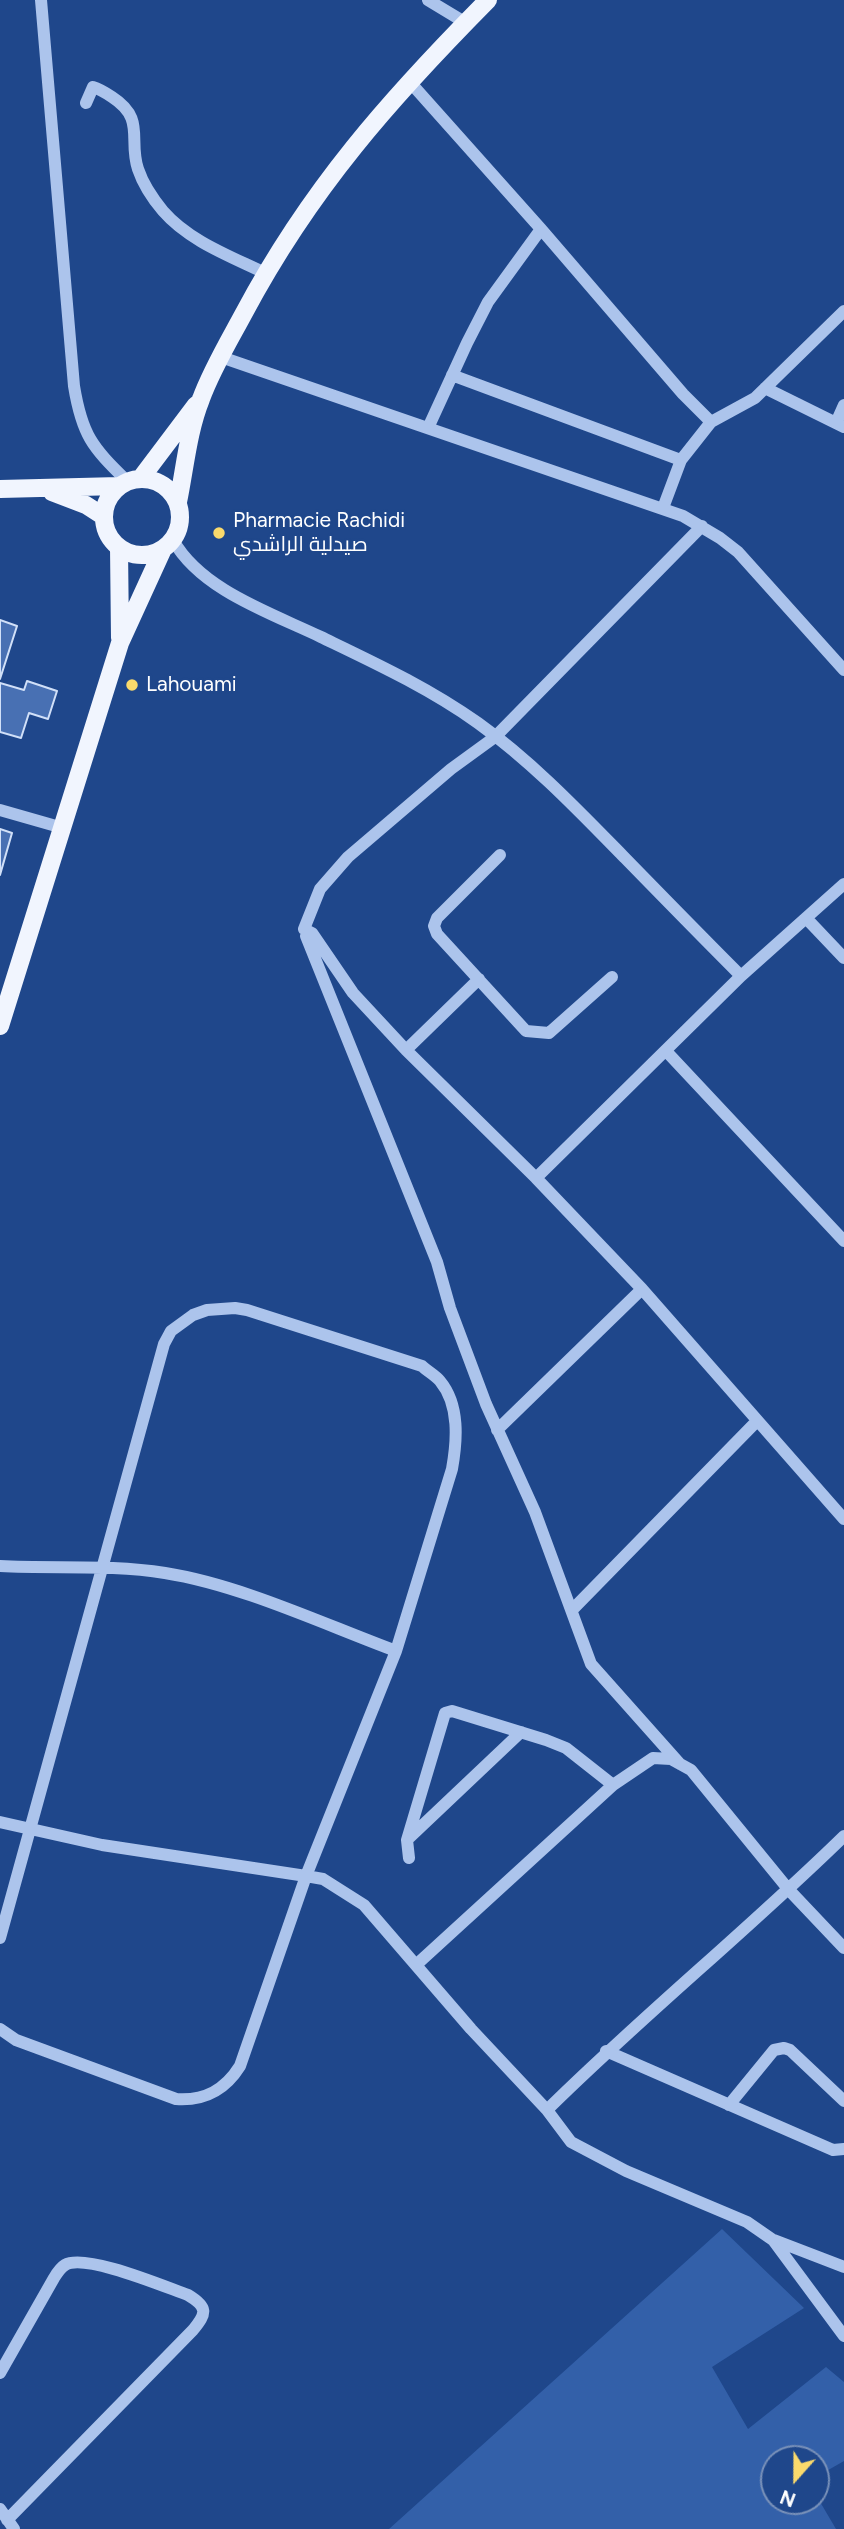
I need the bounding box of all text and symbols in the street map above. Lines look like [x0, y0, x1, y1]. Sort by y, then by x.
place label: Pharmacie Rachidi صيدلية الراشدي [233, 508, 405, 558]
marker: Pharmacie Rachidi صيدلية الراشدي [211, 525, 227, 541]
place label: Lahouami [146, 672, 237, 698]
marker: Lahouami [124, 677, 140, 693]
north arrow [760, 2445, 830, 2515]
text: N [777, 2485, 799, 2512]

